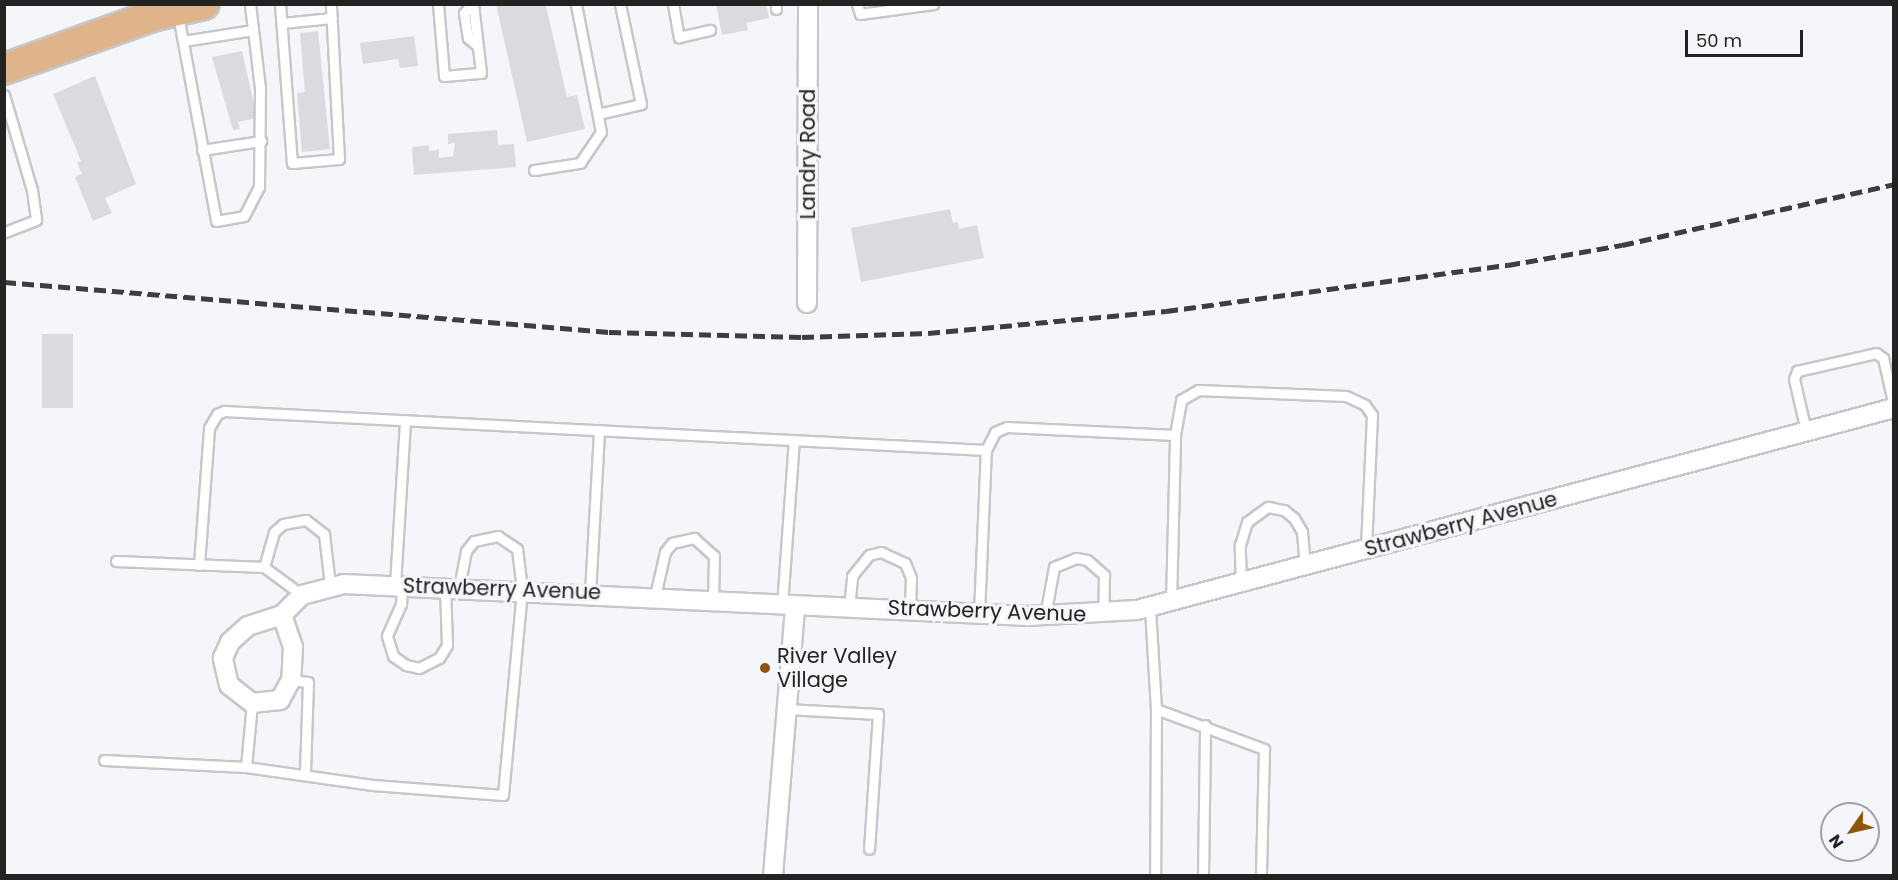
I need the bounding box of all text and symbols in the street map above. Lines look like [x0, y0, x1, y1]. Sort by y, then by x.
scale bar [1688, 18, 1806, 56]
text: 50 m [1696, 28, 1742, 53]
street label: Landry Road [795, 89, 821, 219]
street label: Strawberry Avenue [1362, 486, 1560, 562]
street label: Strawberry Avenue [402, 573, 602, 605]
street label: Strawberry Avenue [887, 595, 1087, 627]
place label: River Valley Village [777, 643, 897, 693]
marker: River Valley Village [758, 661, 772, 675]
north arrow [1820, 802, 1880, 862]
text: N [1823, 830, 1849, 853]

